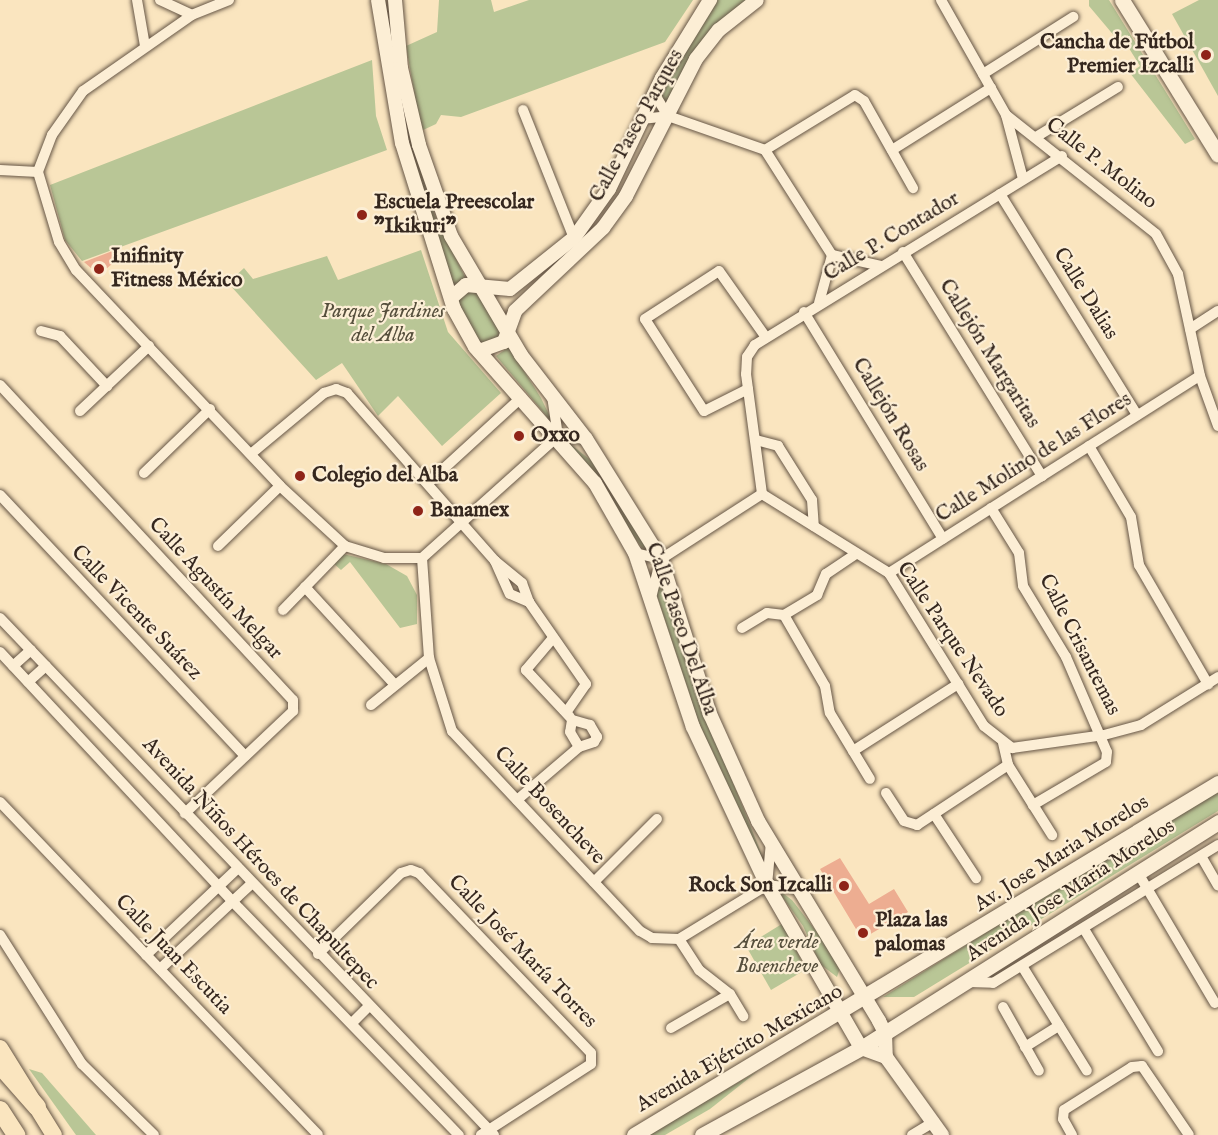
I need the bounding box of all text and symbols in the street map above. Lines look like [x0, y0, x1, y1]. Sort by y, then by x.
place label: Cancha de Fútbol Premier Izcalli [1040, 30, 1194, 80]
street label: Calle Paseo Parques [585, 45, 689, 207]
marker: Cancha de Fútbol Premier Izcalli [1199, 48, 1213, 62]
street label: Calle P. Molino [1040, 113, 1162, 215]
street label: Calle P. Contador [820, 187, 964, 287]
place label: Escuela Preescolar "Ikikuri" [374, 190, 534, 240]
marker: Escuela Preescolar "Ikikuri" [355, 208, 369, 222]
street label: Calle Dalias [1047, 243, 1123, 345]
place label: Inifinity Fitness México [111, 244, 243, 294]
marker: Inifinity Fitness México [92, 262, 106, 276]
street label: Callejón Margaritas [933, 275, 1045, 433]
park label: Parque Jardines del Alba [321, 299, 445, 349]
street label: Callejón Rosas [846, 354, 934, 476]
street label: Calle Molino de las Flores [931, 387, 1137, 529]
place label: Oxxo [531, 423, 580, 449]
marker: Oxxo [512, 429, 526, 443]
place label: Colegio del Alba [312, 463, 458, 489]
marker: Colegio del Alba [293, 469, 307, 483]
place label: Banamex [430, 498, 509, 524]
marker: Banamex [411, 504, 425, 518]
street label: Calle Agustín Melgar [143, 513, 287, 665]
street label: Calle Paseo Del Alba [640, 539, 722, 719]
street label: Calle Vicente Suárez [65, 540, 207, 686]
street label: Calle Parque Nevado [891, 557, 1013, 723]
street label: Calle Crisantemas [1033, 570, 1125, 720]
street label: Avenida Niños Héroes de Chapultepec [136, 733, 384, 995]
street label: Calle Bosencheve [488, 742, 610, 870]
street label: Av. Jose Maria Morelos [970, 790, 1154, 918]
street label: Avenida Jose Maria Morelos [962, 814, 1180, 968]
street label: Calle José María Torres [442, 870, 602, 1034]
place label: Rock Son Izcalli [688, 873, 832, 899]
marker: Rock Son Izcalli [837, 879, 851, 893]
street label: Calle Juan Escutia [109, 890, 237, 1020]
place label: Plaza las palomas [875, 908, 948, 958]
marker: Plaza las palomas [856, 926, 870, 940]
park label: Área verde Bosencheve [735, 930, 819, 980]
street label: Avenida Ejército Mexicano [632, 980, 848, 1118]

